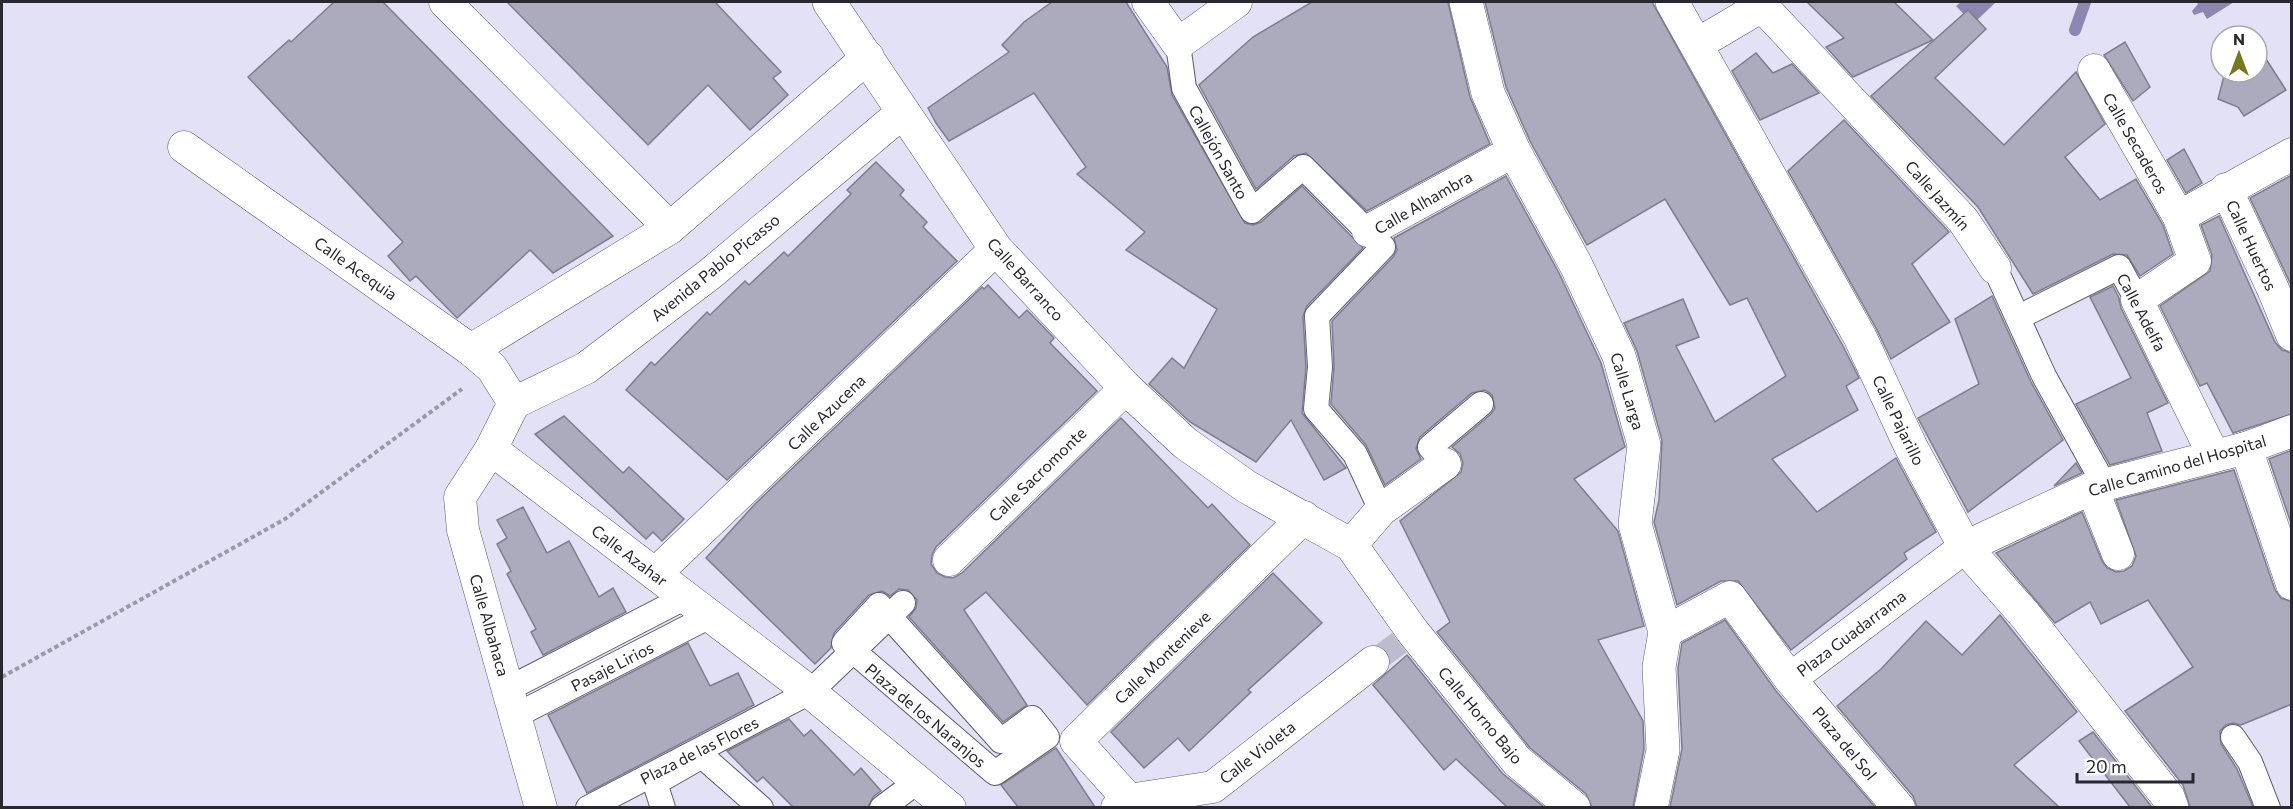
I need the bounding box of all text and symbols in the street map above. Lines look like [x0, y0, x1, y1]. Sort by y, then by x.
north arrow [2209, 24, 2269, 84]
text: N [2233, 29, 2245, 48]
street label: Calle Secaderos [2099, 89, 2173, 197]
street label: Callejón Santo [1185, 102, 1253, 202]
street label: Calle Jazmín [1902, 156, 1974, 234]
street label: Calle Alhambra [1371, 166, 1475, 238]
street label: Calle Huertos [2223, 197, 2281, 293]
street label: Avenida Pablo Picasso [647, 209, 783, 325]
street label: Calle Acequia [311, 232, 401, 304]
street label: Calle Barranco [984, 234, 1068, 324]
street label: Calle Adelfa [2113, 270, 2171, 354]
street label: Calle Larga [1607, 350, 1649, 432]
street label: Calle Azucena [783, 370, 869, 454]
street label: Calle Pajarillo [1869, 372, 1929, 468]
street label: Calle Sacromonte [984, 423, 1090, 525]
street label: Calle Camino del Hospital [2086, 430, 2268, 500]
street label: Calle Azahar [588, 520, 672, 590]
street label: Calle Albahaca [466, 572, 514, 678]
street label: Plaza Guadarrama [1793, 586, 1909, 680]
street label: Calle Montenieve [1110, 606, 1214, 708]
street label: Pasaje Lirios [568, 637, 656, 695]
street label: Plaza de los Naranjos [862, 659, 990, 771]
street label: Calle Horno Bajo [1435, 663, 1527, 767]
street label: Plaza del Sol [1809, 703, 1881, 783]
street label: Plaza de las Flores [637, 712, 761, 788]
street label: Calle Violeta [1215, 717, 1299, 787]
scale bar [2077, 746, 2192, 784]
text: 20 m [2086, 755, 2127, 777]

